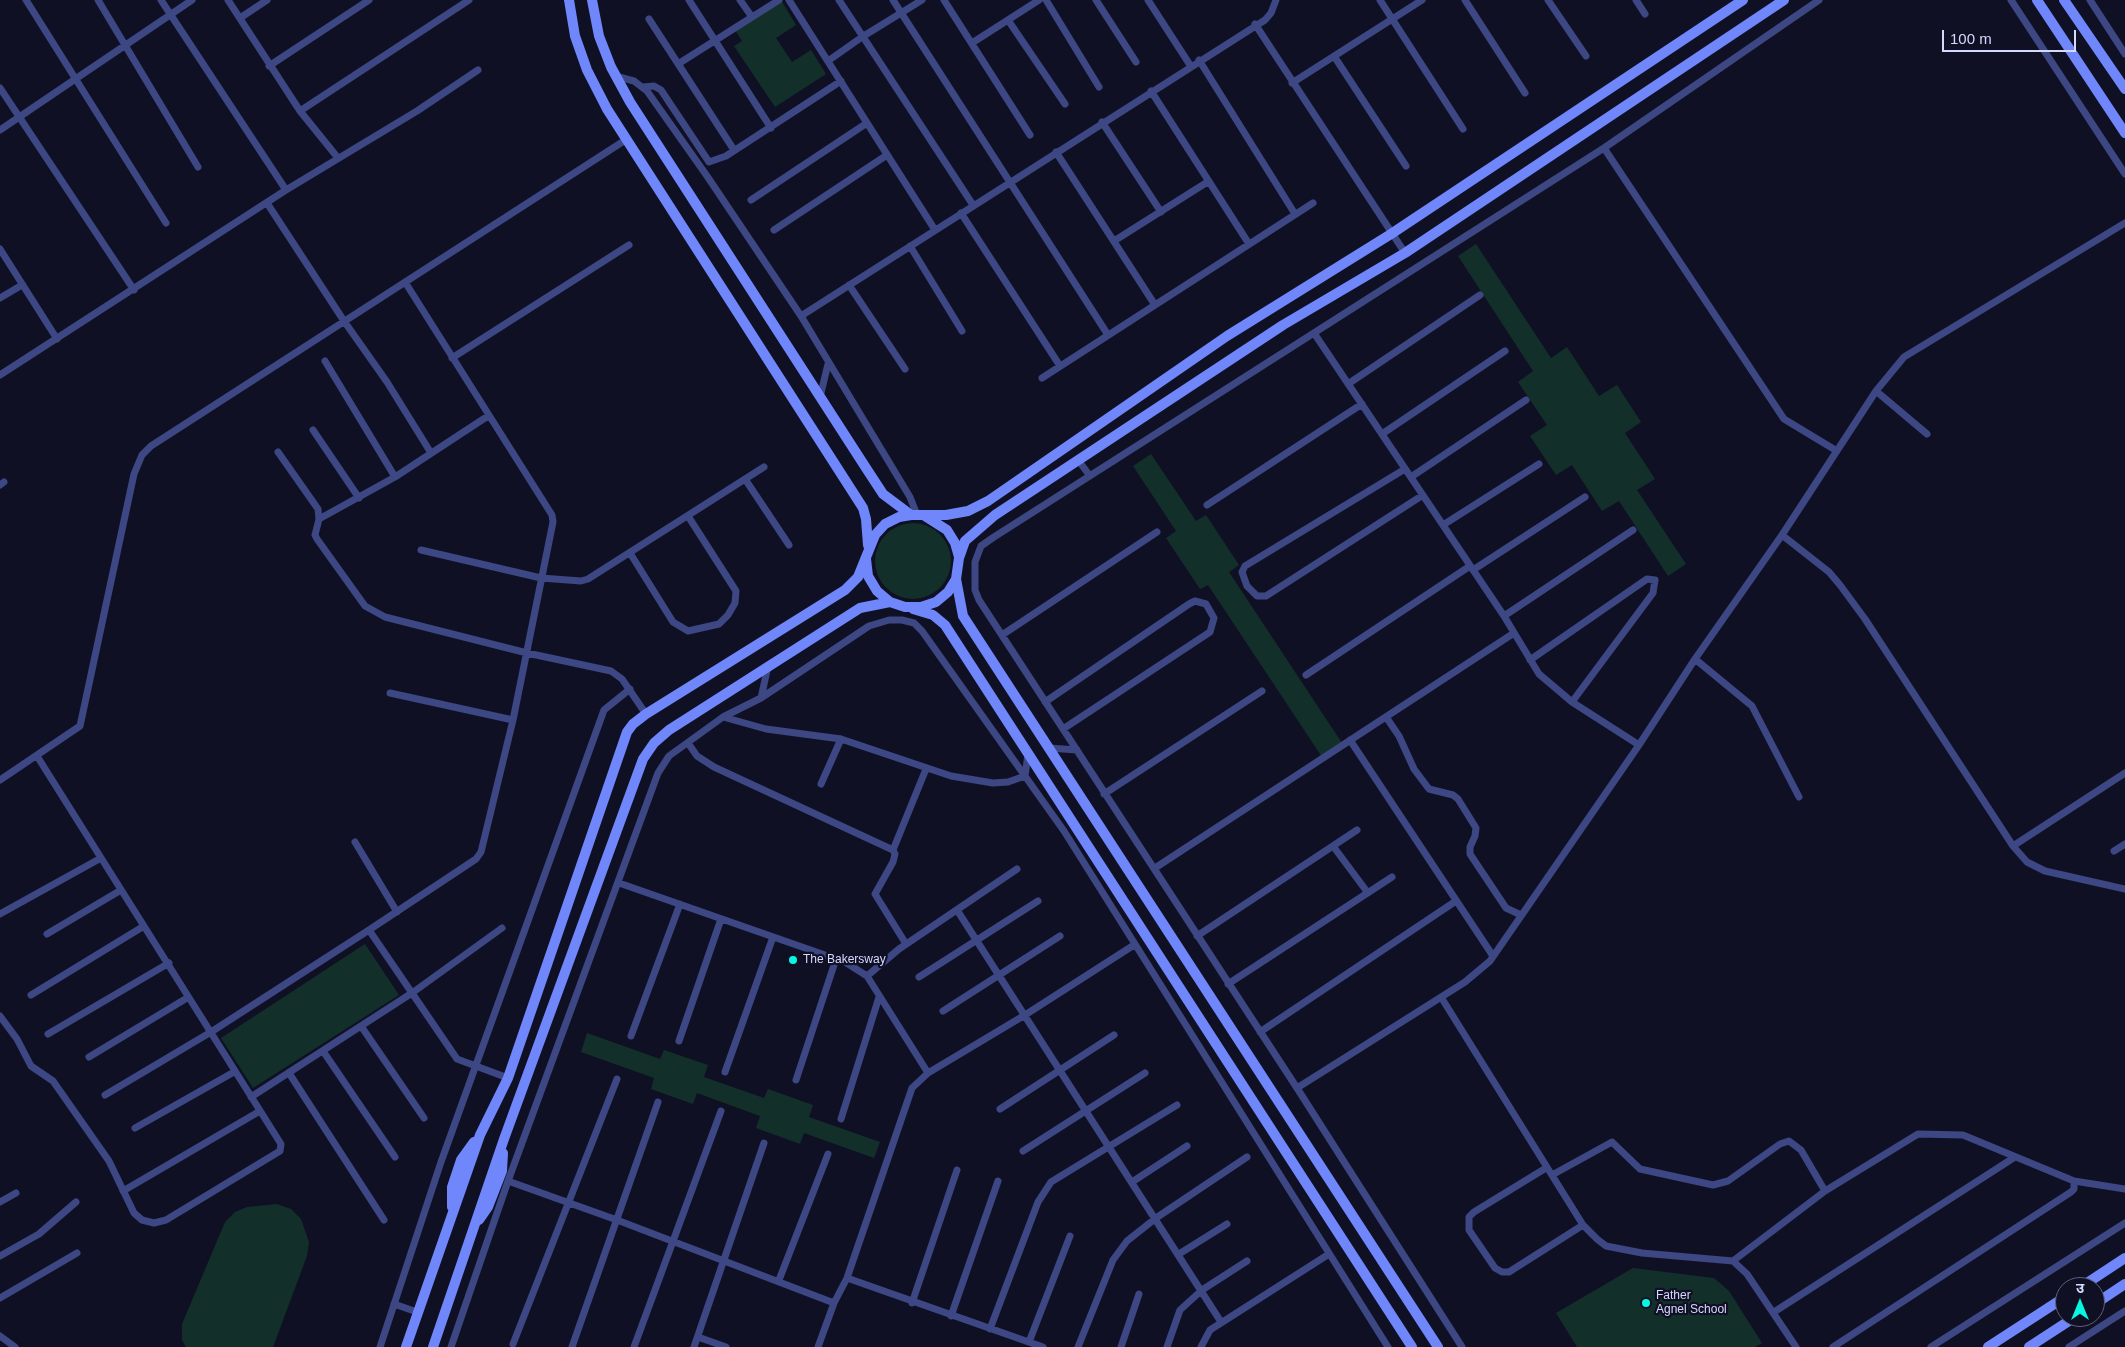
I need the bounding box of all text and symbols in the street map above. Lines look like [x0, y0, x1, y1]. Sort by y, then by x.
scale bar [1945, 20, 2079, 52]
text: 100 m [1950, 30, 1992, 47]
place label: The Bakersway [803, 953, 886, 967]
marker: The Bakersway [787, 954, 799, 966]
north arrow [2055, 1277, 2105, 1327]
text: उ [2076, 1280, 2084, 1296]
place label: Father Agnel School [1656, 1289, 1727, 1317]
marker: Father Agnel School [1640, 1297, 1652, 1309]

